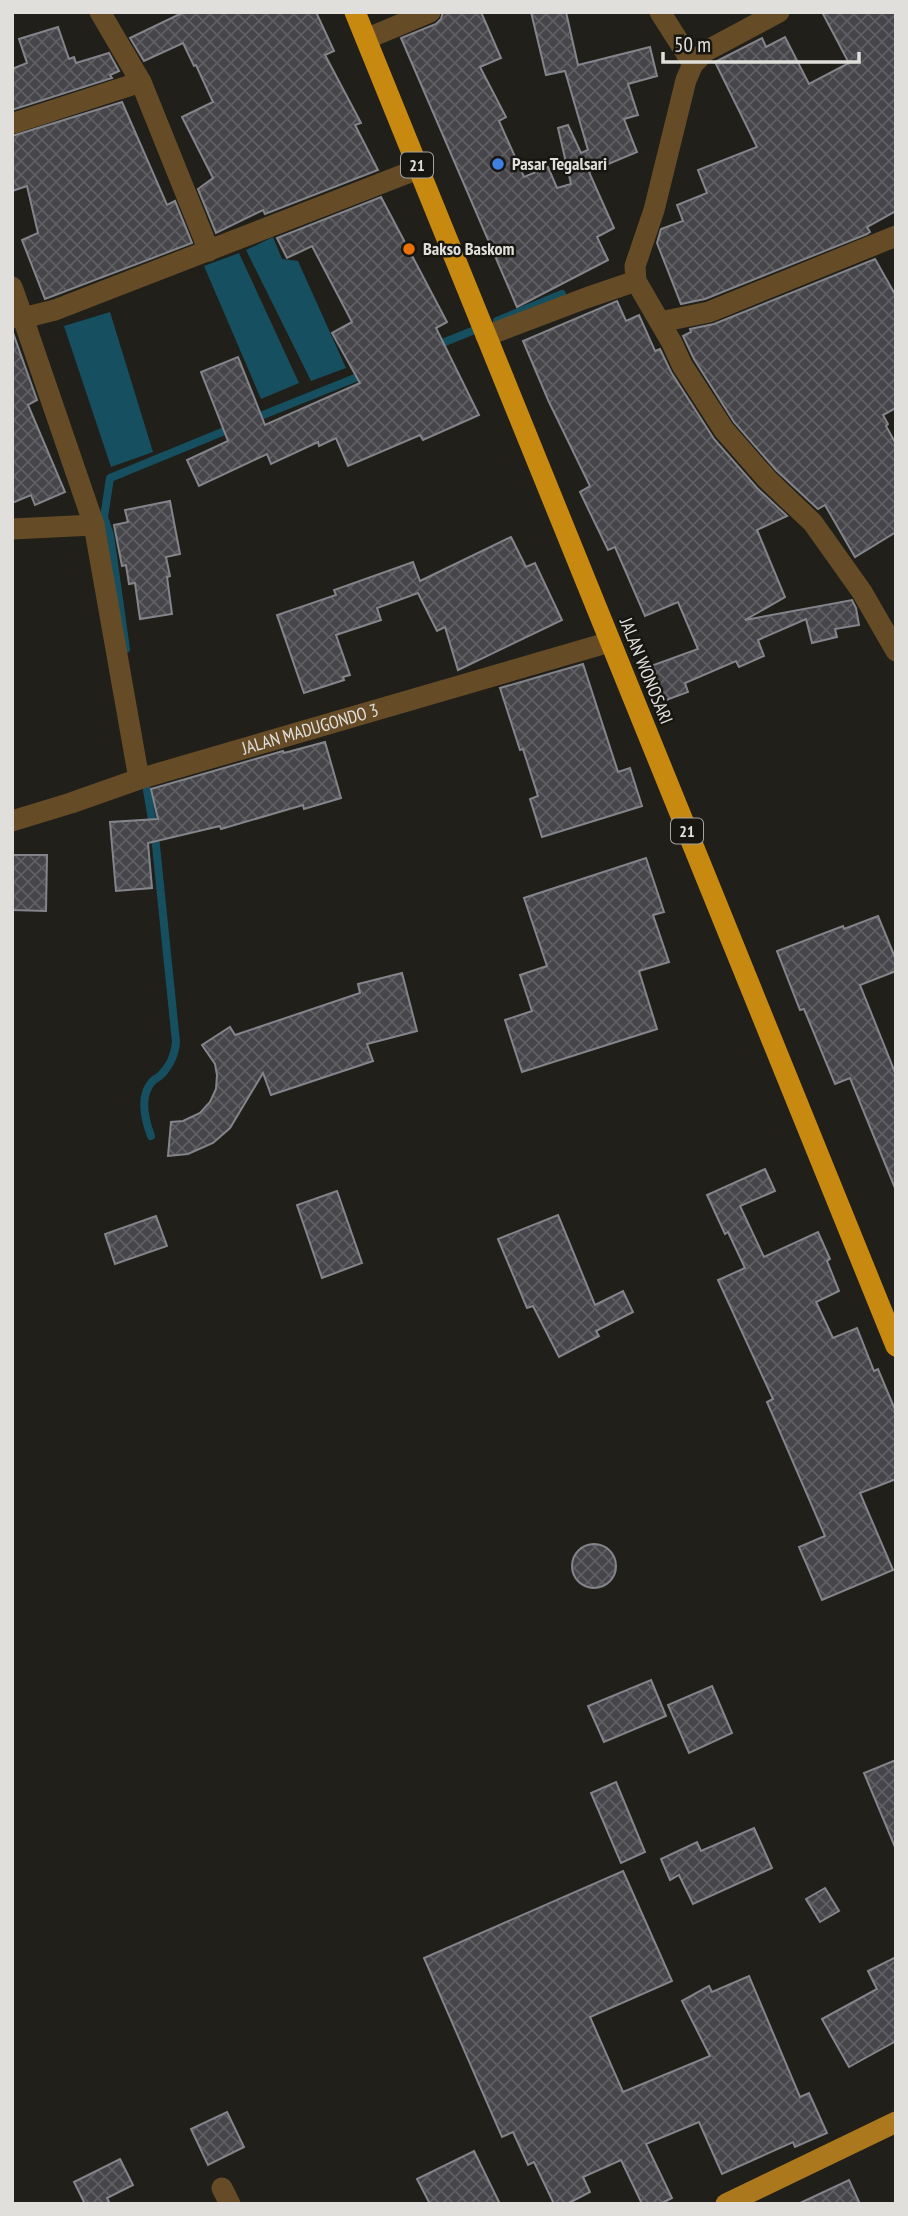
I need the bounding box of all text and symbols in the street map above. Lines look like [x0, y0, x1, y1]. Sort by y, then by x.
scale bar [663, 21, 859, 65]
text: 50 m [674, 31, 711, 58]
place label: Pasar Tegalsari [512, 152, 607, 175]
road number: 21 [401, 153, 433, 178]
marker: Pasar Tegalsari [490, 156, 506, 172]
place label: Bakso Baskom [423, 237, 514, 260]
marker: Bakso Baskom [401, 241, 417, 257]
street label: JALAN WONOSARI [614, 613, 678, 727]
street label: JALAN MADUGONDO 3 [238, 698, 381, 760]
road number: 21 [671, 818, 703, 844]

